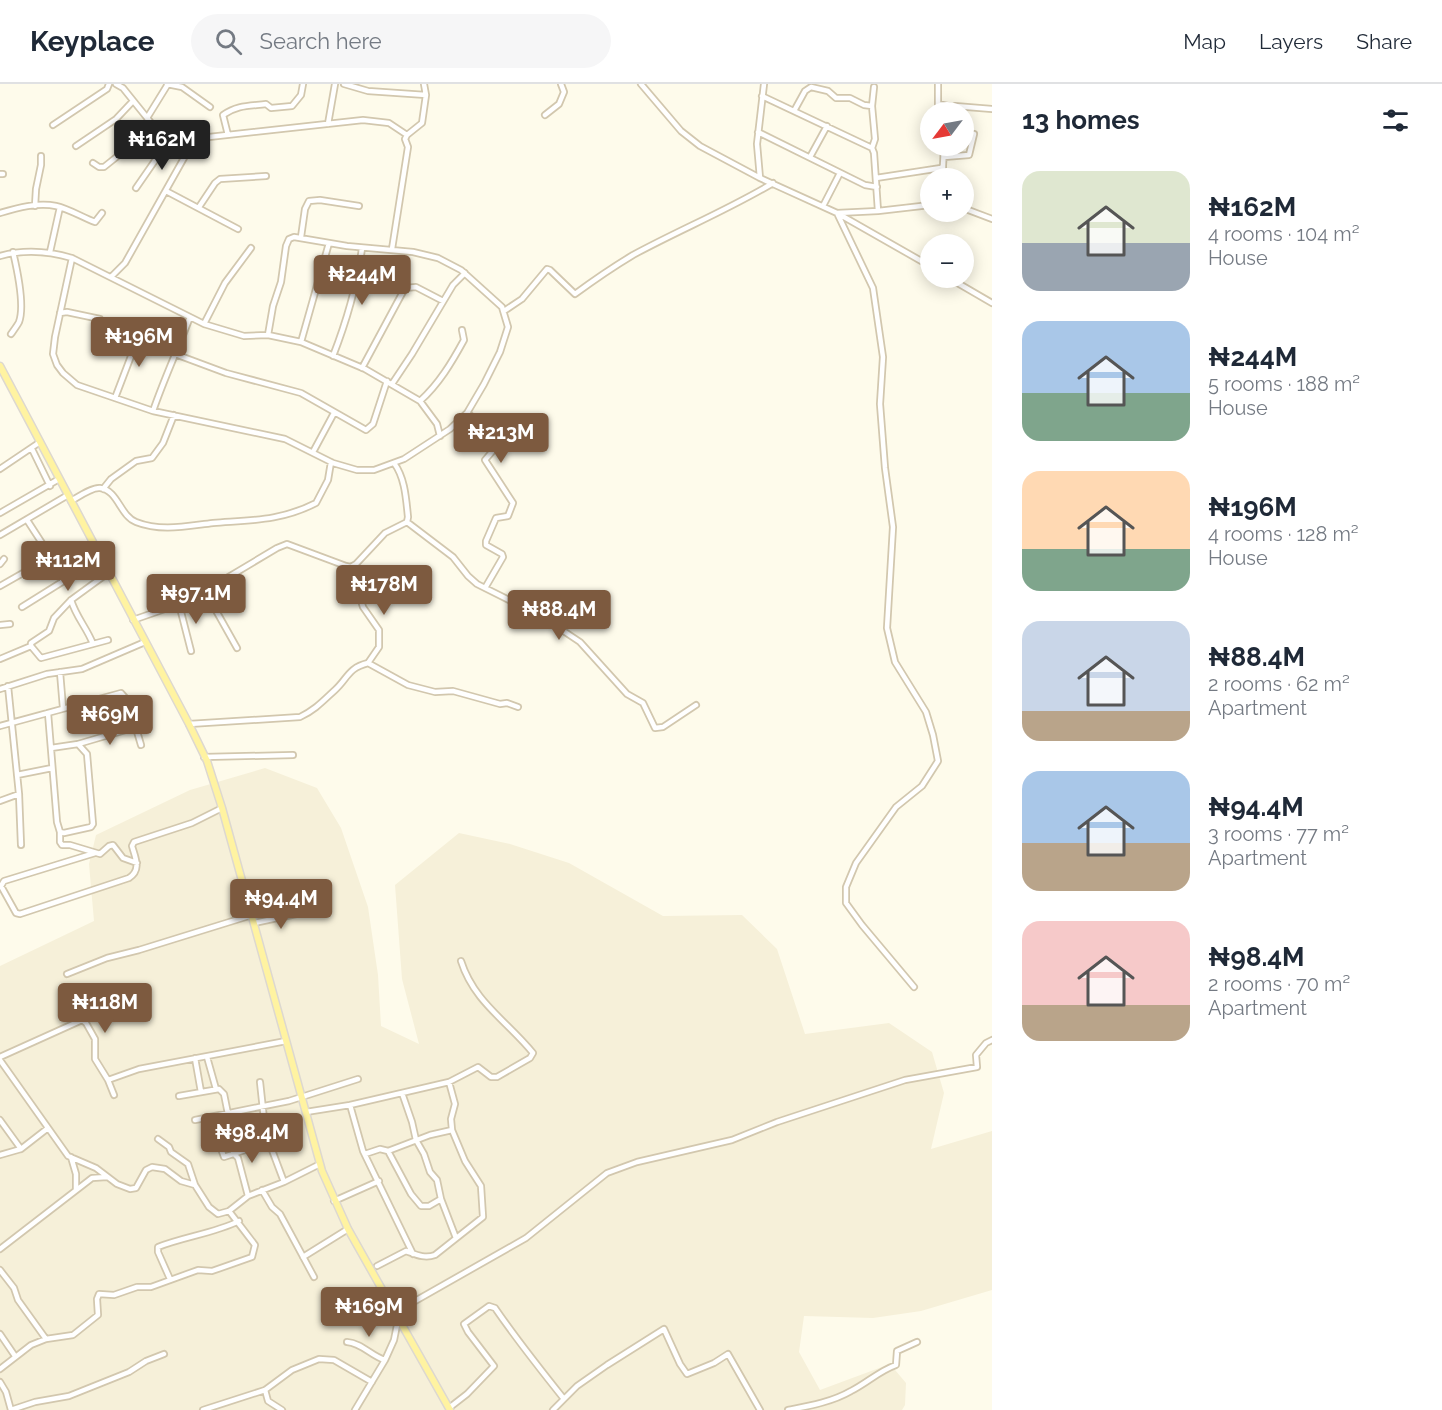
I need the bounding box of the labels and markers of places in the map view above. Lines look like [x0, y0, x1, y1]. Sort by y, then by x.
pin: ₦162M [120, 120, 204, 171]
pin: ₦244M [320, 255, 404, 306]
pin: ₦196M [97, 317, 181, 368]
pin: ₦213M [459, 413, 543, 464]
pin: ₦112M [26, 541, 110, 592]
pin: ₦178M [342, 565, 426, 616]
pin: ₦97.1M [147, 574, 245, 625]
pin: ₦88.4M [510, 590, 608, 641]
pin: ₦69M [74, 695, 146, 746]
pin: ₦94.4M [232, 879, 330, 930]
pin: ₦118M [63, 983, 147, 1034]
pin: ₦98.4M [203, 1113, 301, 1164]
pin: ₦169M [327, 1287, 411, 1338]

